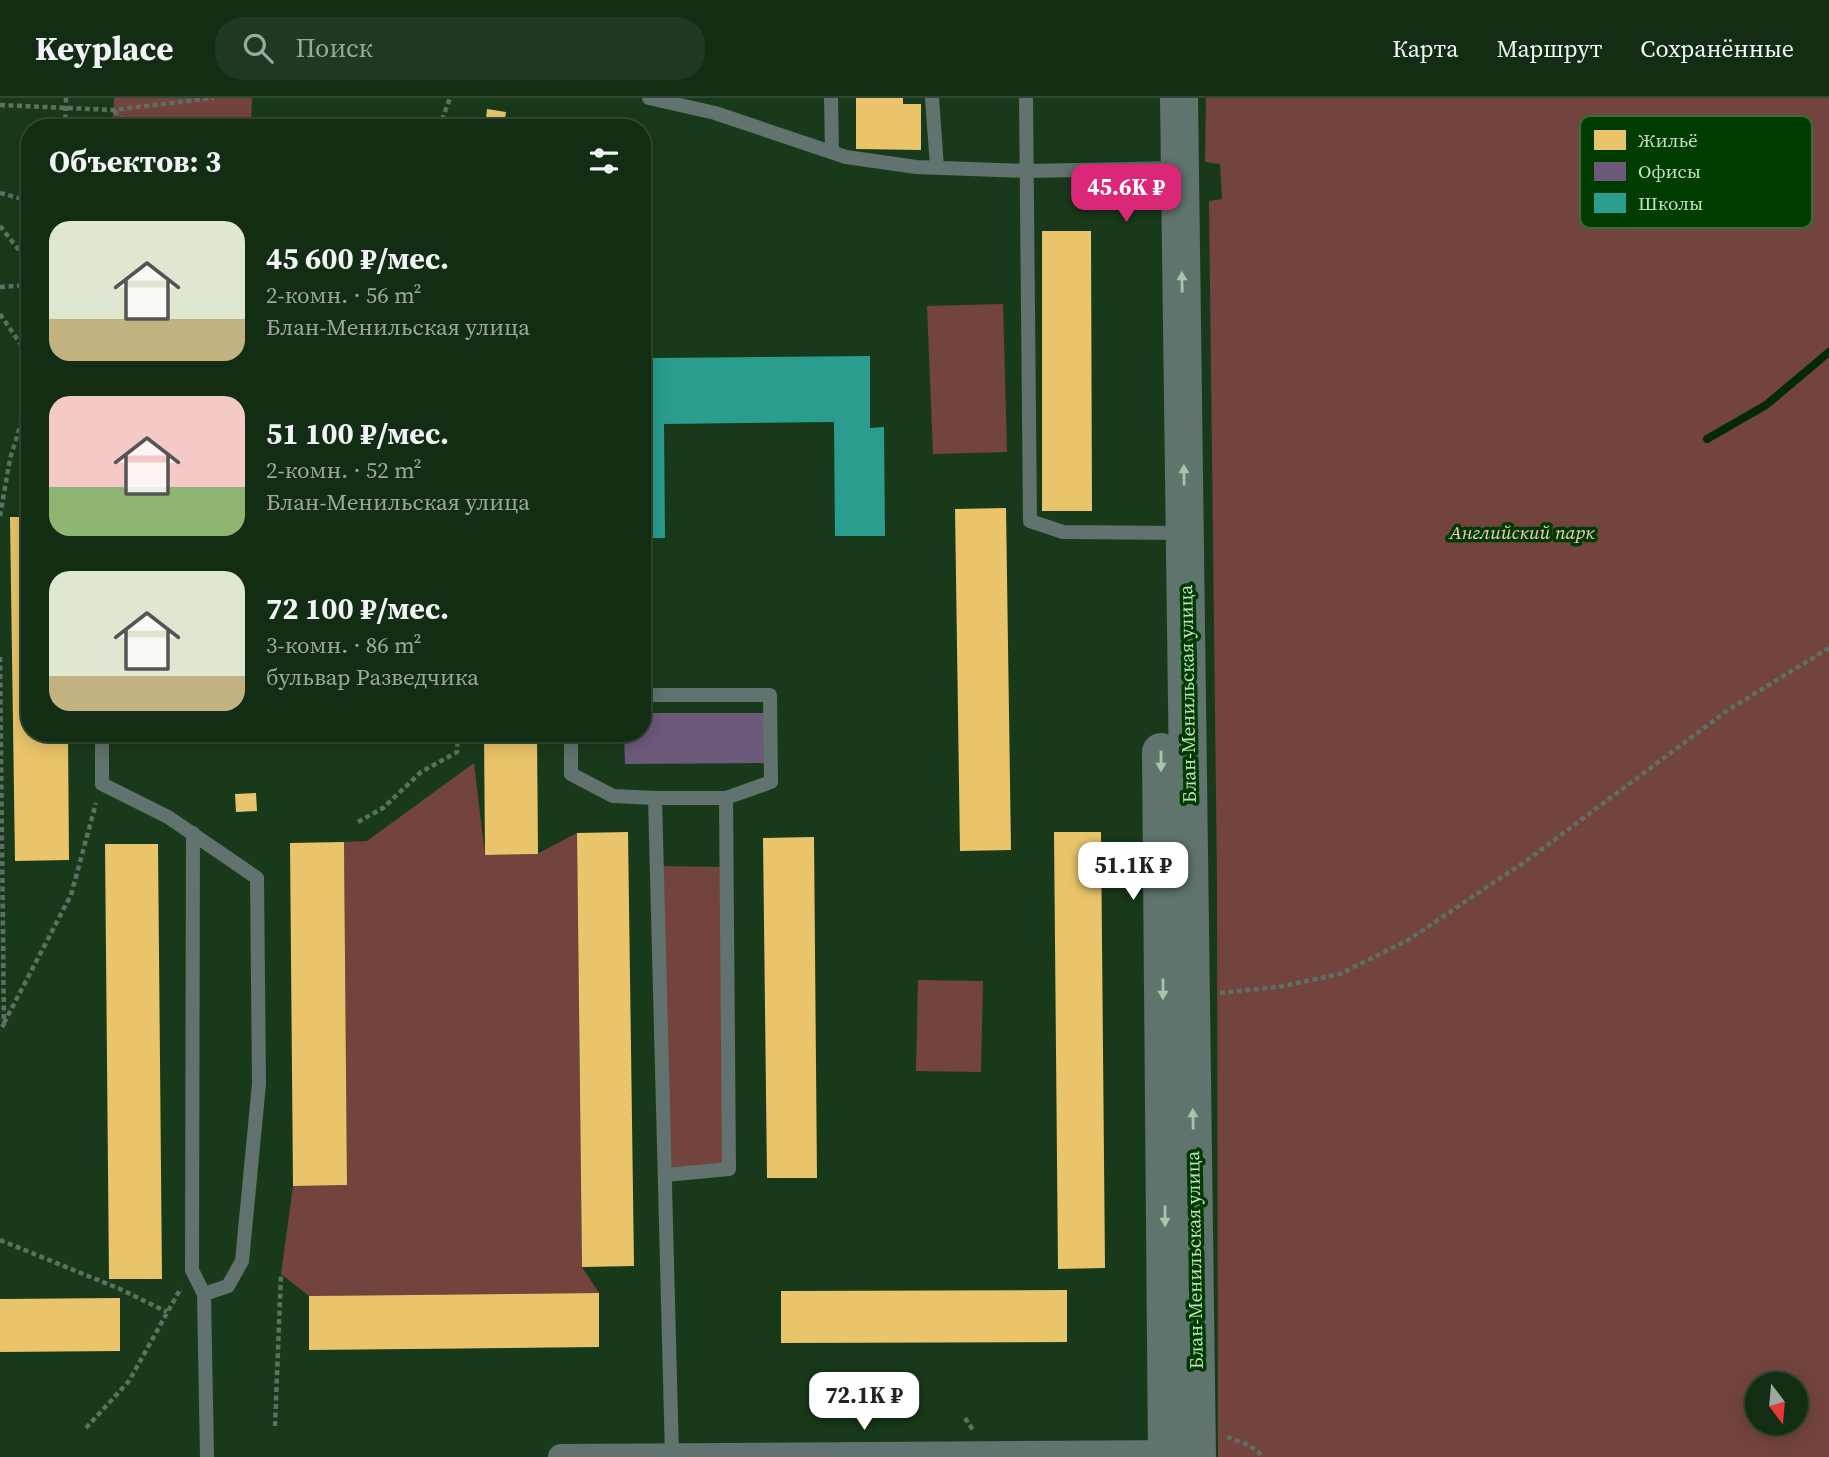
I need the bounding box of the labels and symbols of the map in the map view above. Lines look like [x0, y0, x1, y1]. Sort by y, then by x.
legend [1580, 116, 1812, 228]
text: Жильё [1638, 127, 1698, 153]
text: Офисы [1638, 158, 1701, 184]
pin: 45.6K ₽ [1061, 164, 1191, 224]
text: Школы [1638, 190, 1703, 216]
one-way arrow [1176, 271, 1188, 293]
one-way arrow [1178, 464, 1190, 486]
park label: Английский парк [1448, 519, 1595, 545]
street label: Блан-Менильская улица [1172, 584, 1202, 803]
one-way arrow [1155, 751, 1167, 773]
pin: 51.1K ₽ [1068, 842, 1198, 902]
one-way arrow [1157, 978, 1169, 1000]
one-way arrow [1187, 1108, 1198, 1130]
street label: Блан-Менильская улица [1179, 1150, 1209, 1369]
one-way arrow [1159, 1206, 1171, 1228]
pin: 72.1K ₽ [799, 1372, 929, 1432]
north arrow [1745, 1372, 1808, 1435]

